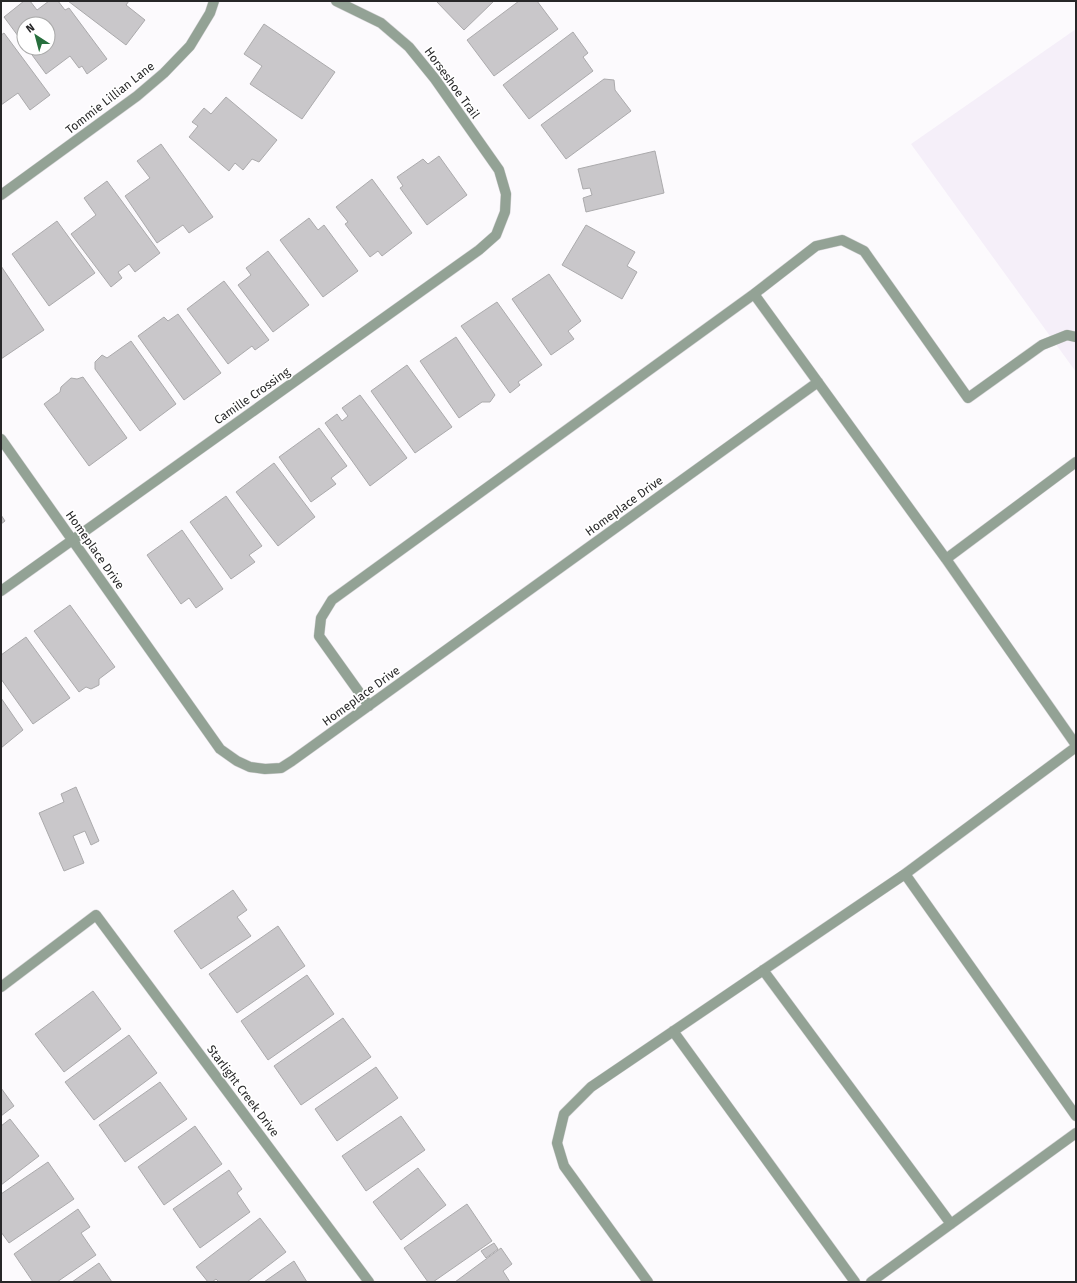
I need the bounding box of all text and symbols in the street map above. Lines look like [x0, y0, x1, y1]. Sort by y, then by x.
north arrow [16, 16, 56, 56]
text: N [24, 21, 37, 36]
street label: Horseshoe Trail [421, 45, 483, 122]
street label: Tommie Lillian Lane [63, 59, 157, 137]
street label: Camille Crossing [212, 364, 293, 427]
street label: Homeplace Drive [582, 473, 666, 539]
street label: Homeplace Drive [63, 508, 127, 592]
street label: Homeplace Drive [319, 663, 403, 729]
street label: Starlight Creek Drive [204, 1042, 282, 1140]

